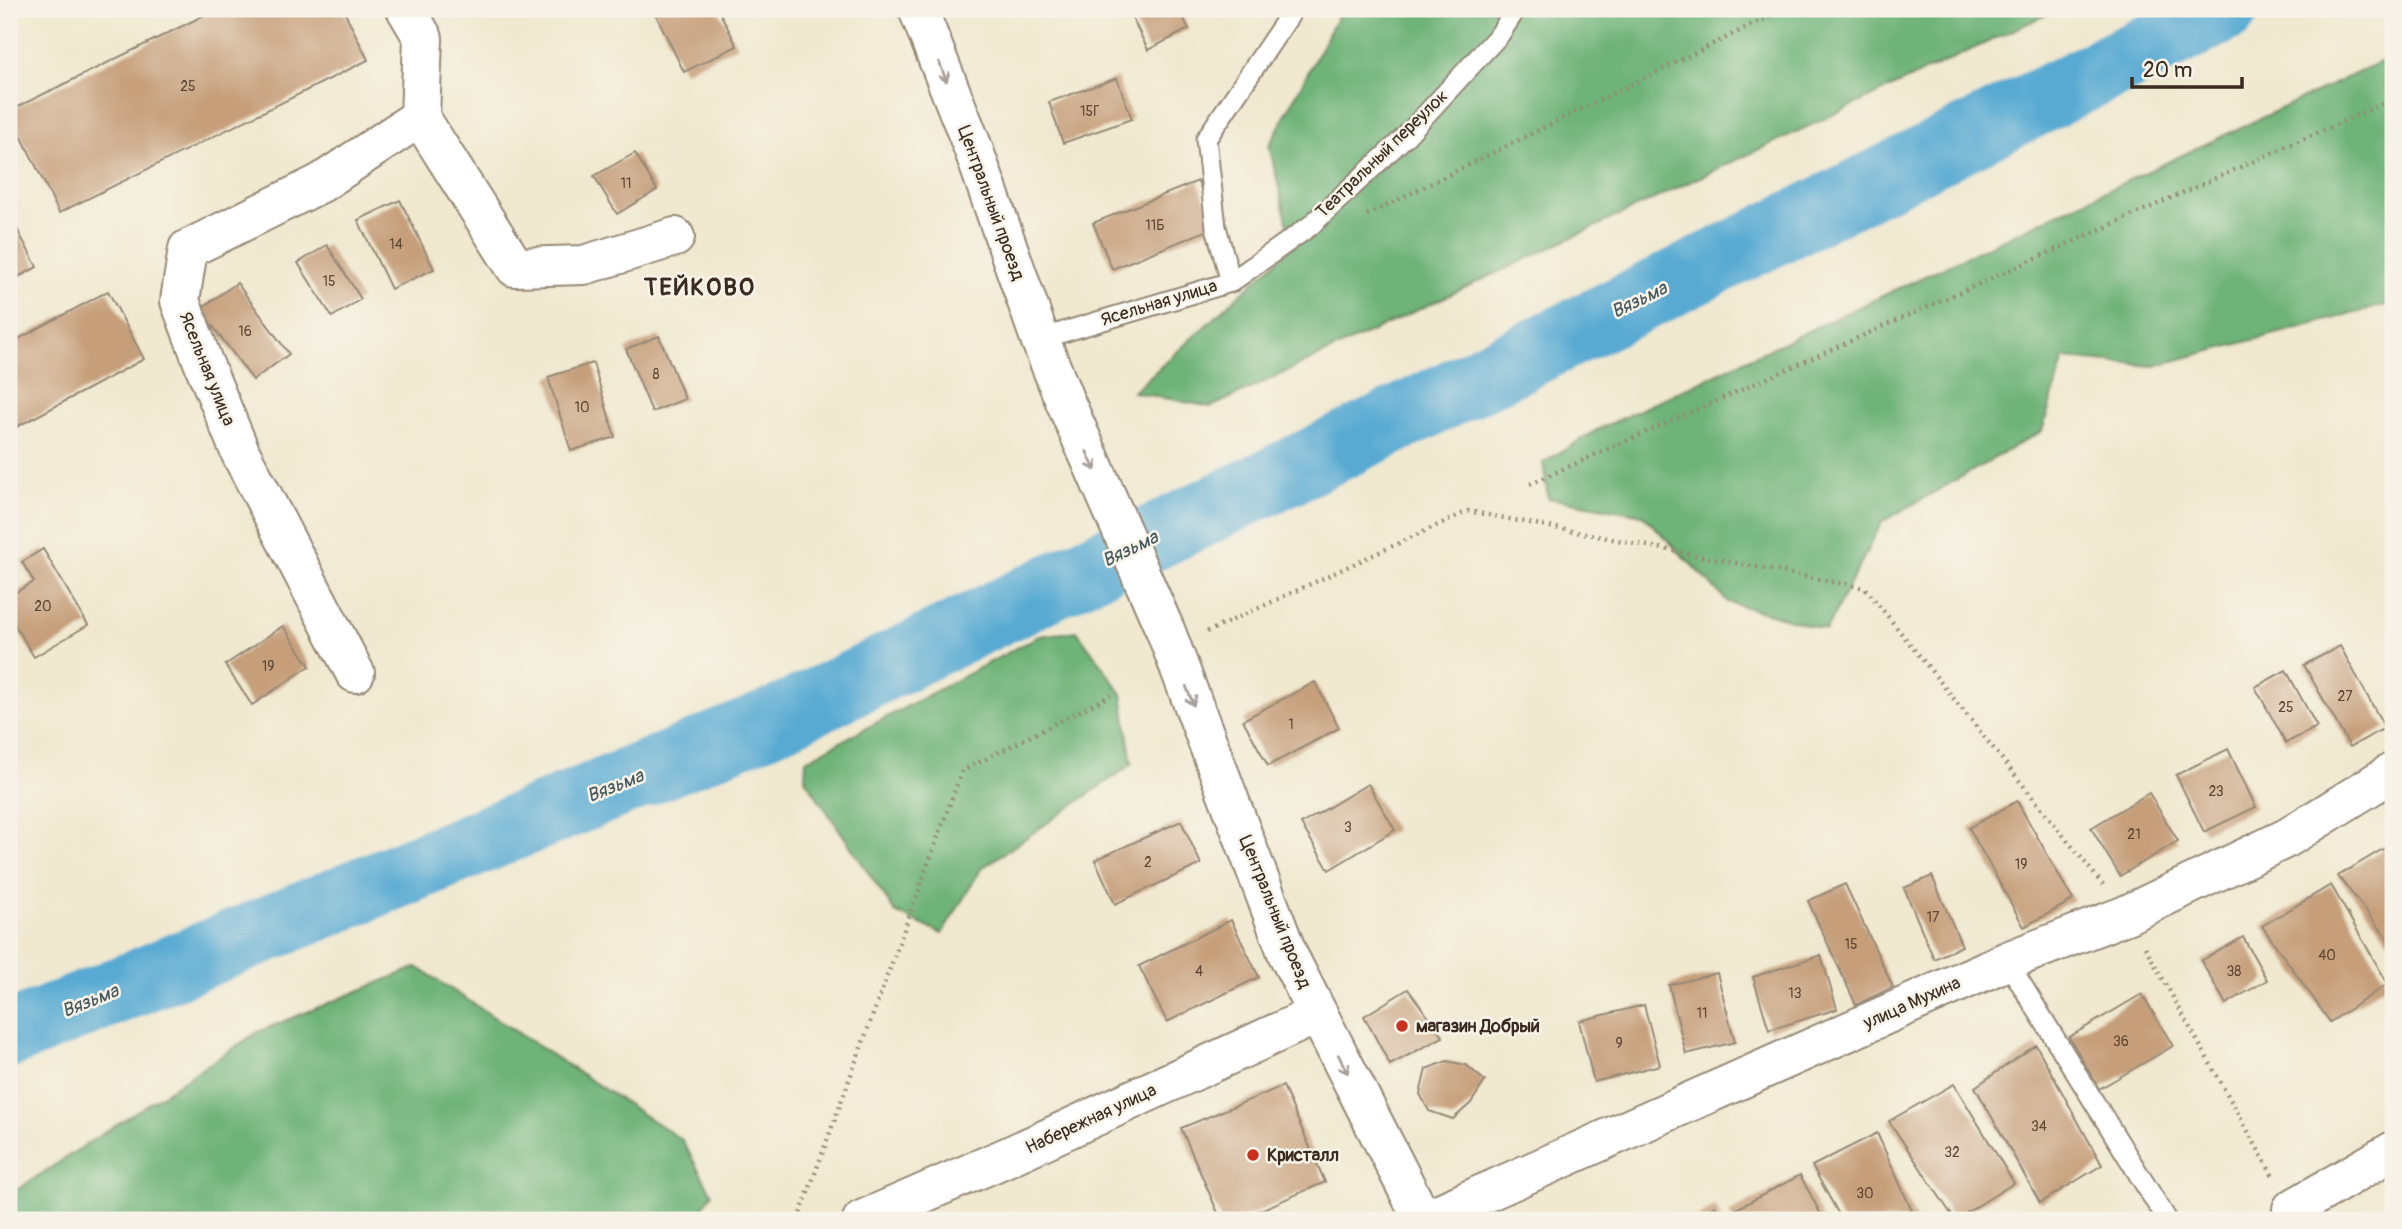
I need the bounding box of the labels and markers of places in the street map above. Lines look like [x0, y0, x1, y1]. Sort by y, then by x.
place label: магазин Добрый [1416, 1015, 1540, 1038]
marker: магазин Добрый [1394, 1018, 1410, 1034]
place label: Кристалл [1267, 1144, 1339, 1167]
marker: Кристалл [1245, 1147, 1261, 1163]

